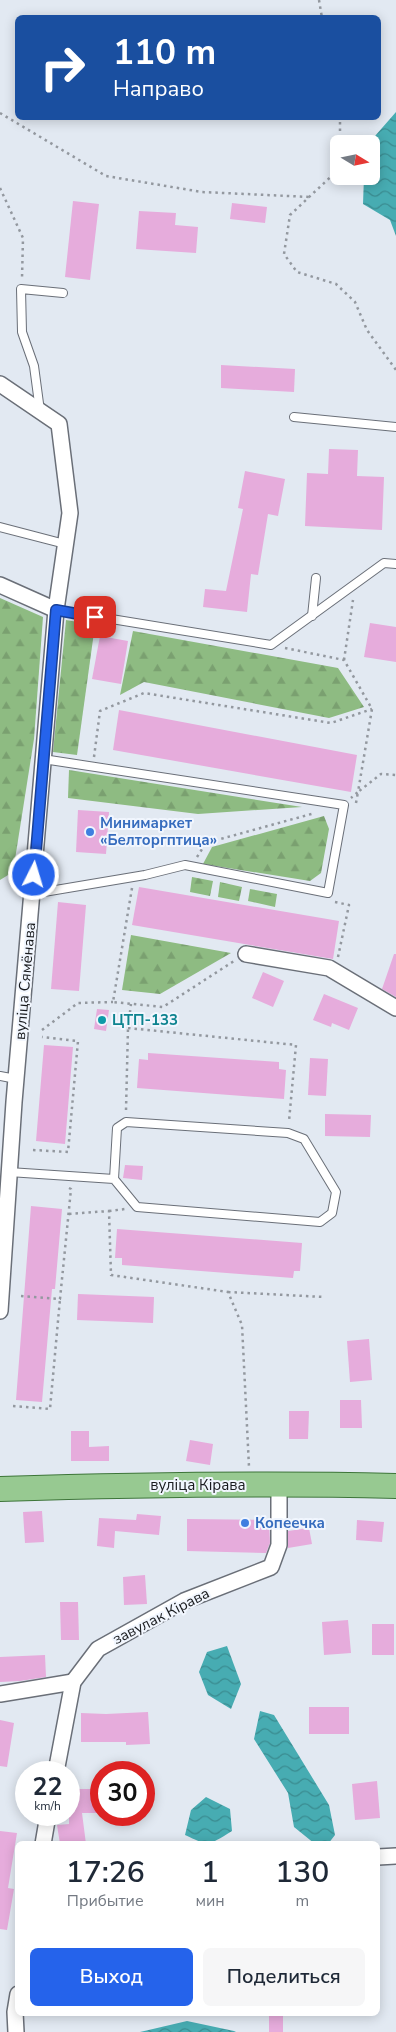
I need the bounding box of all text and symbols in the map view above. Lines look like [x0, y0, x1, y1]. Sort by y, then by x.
text: 110 m [113, 29, 216, 76]
icon: right [30, 35, 95, 100]
text: Направо [113, 74, 204, 104]
north arrow [330, 135, 380, 185]
map controls [330, 135, 380, 185]
pin [74, 596, 116, 638]
icon: arrive [81, 603, 109, 631]
place label: Минимаркет «Белторгптица» [100, 813, 217, 850]
marker: Минимаркет «Белторгптица» [84, 826, 96, 838]
position arrow [7, 848, 59, 900]
street label: вуліца Сямёнава [10, 921, 40, 1041]
place label: ЦТП-133 [112, 1010, 178, 1030]
marker: ЦТП-133 [96, 1014, 108, 1026]
street label: вуліца Кірава [150, 1475, 246, 1495]
place label: Копеечка [255, 1513, 325, 1533]
marker: Копеечка [239, 1517, 251, 1529]
street label: завулак Кірава [109, 1583, 213, 1649]
speed limit sign: 30 [90, 1761, 155, 1826]
text: 22 [32, 1770, 63, 1804]
text: km/h [34, 1798, 61, 1814]
text: 17:26 [66, 1852, 145, 1893]
text: 1 [201, 1852, 219, 1893]
text: 130 [275, 1852, 329, 1893]
text: Прибытие [67, 1890, 144, 1912]
text: мин [195, 1890, 225, 1912]
text: m [295, 1890, 309, 1912]
button: Выход [30, 1948, 193, 2006]
button: Поделиться [203, 1948, 365, 2006]

